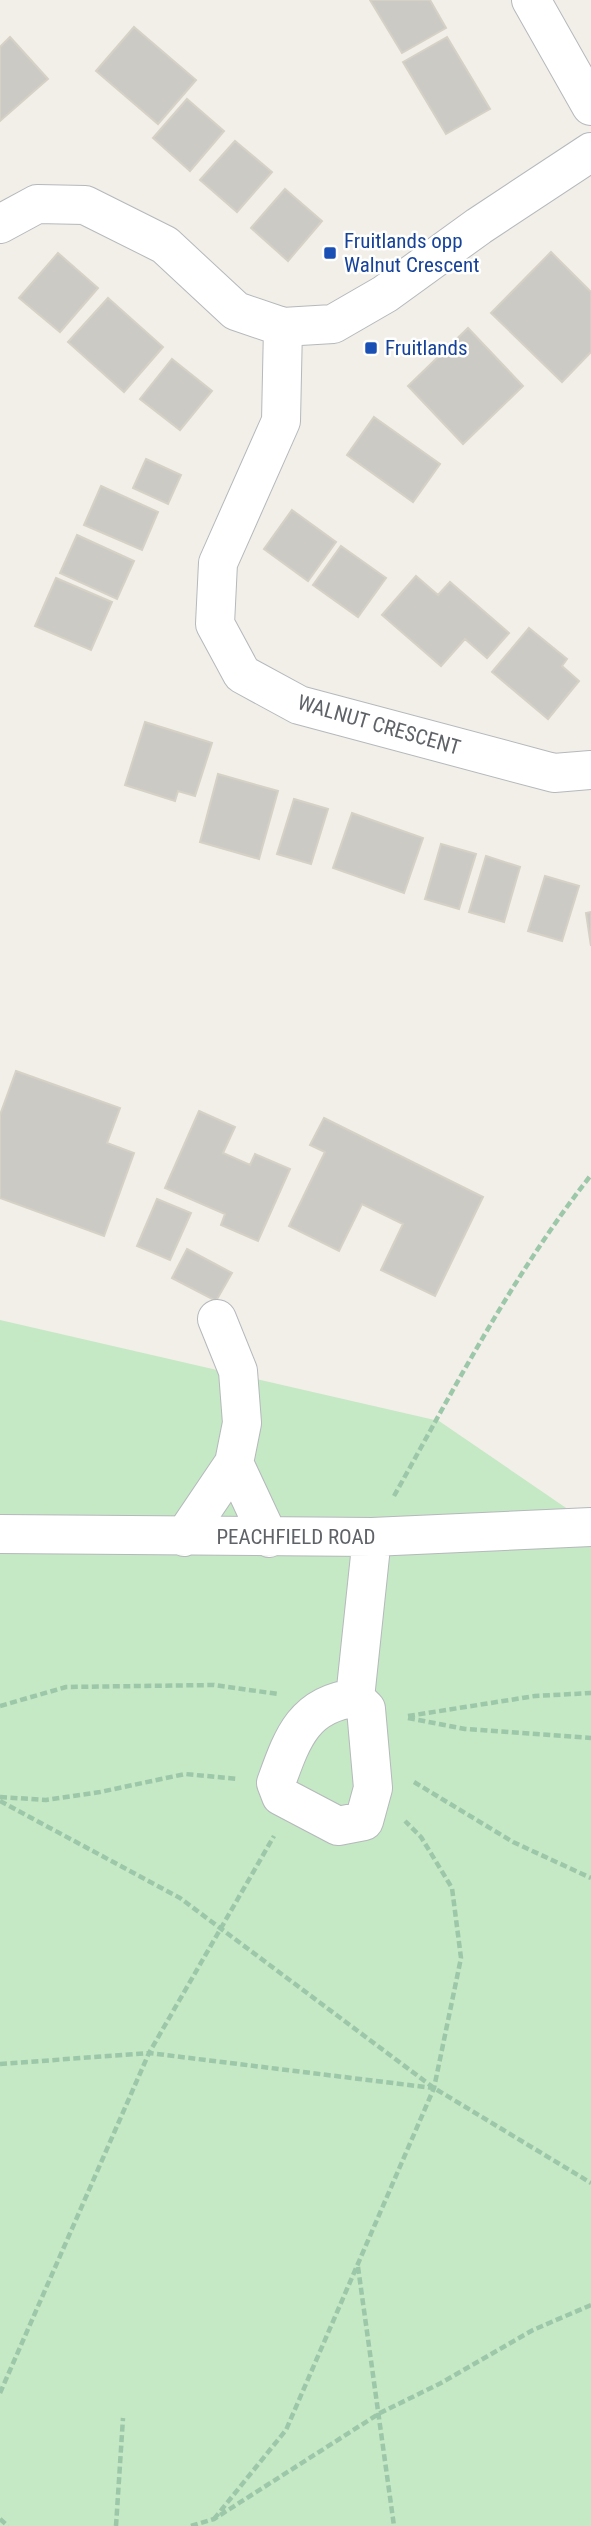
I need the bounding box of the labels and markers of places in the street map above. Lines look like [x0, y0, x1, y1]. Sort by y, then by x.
place label: Fruitlands opp Walnut Crescent [344, 229, 479, 277]
marker: Fruitlands opp Walnut Crescent [322, 245, 338, 261]
place label: Fruitlands [385, 336, 467, 360]
marker: Fruitlands [363, 340, 379, 356]

